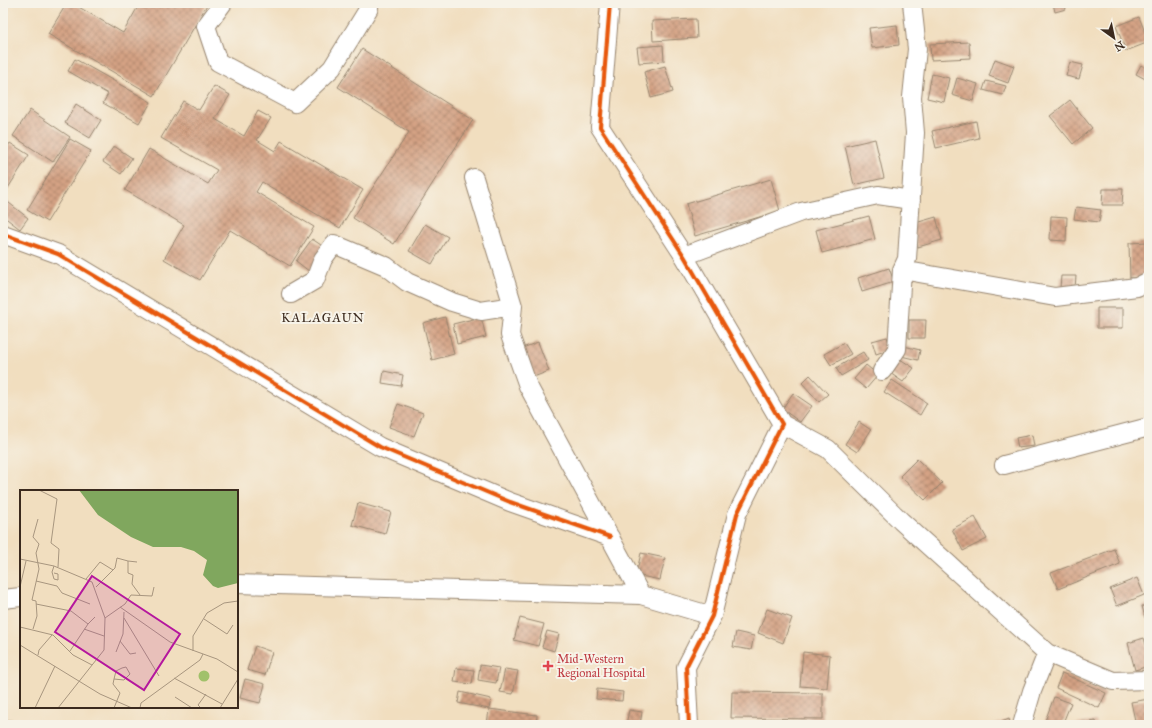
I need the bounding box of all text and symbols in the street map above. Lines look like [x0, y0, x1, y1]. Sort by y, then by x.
north arrow [1094, 18, 1134, 58]
text: N [1111, 38, 1127, 54]
district label: KALAGAUN [281, 310, 365, 326]
inset map [20, 490, 238, 708]
place label: Mid-Western Regional Hospital [557, 652, 646, 681]
marker: Mid-Western Regional Hospital [542, 660, 554, 672]

